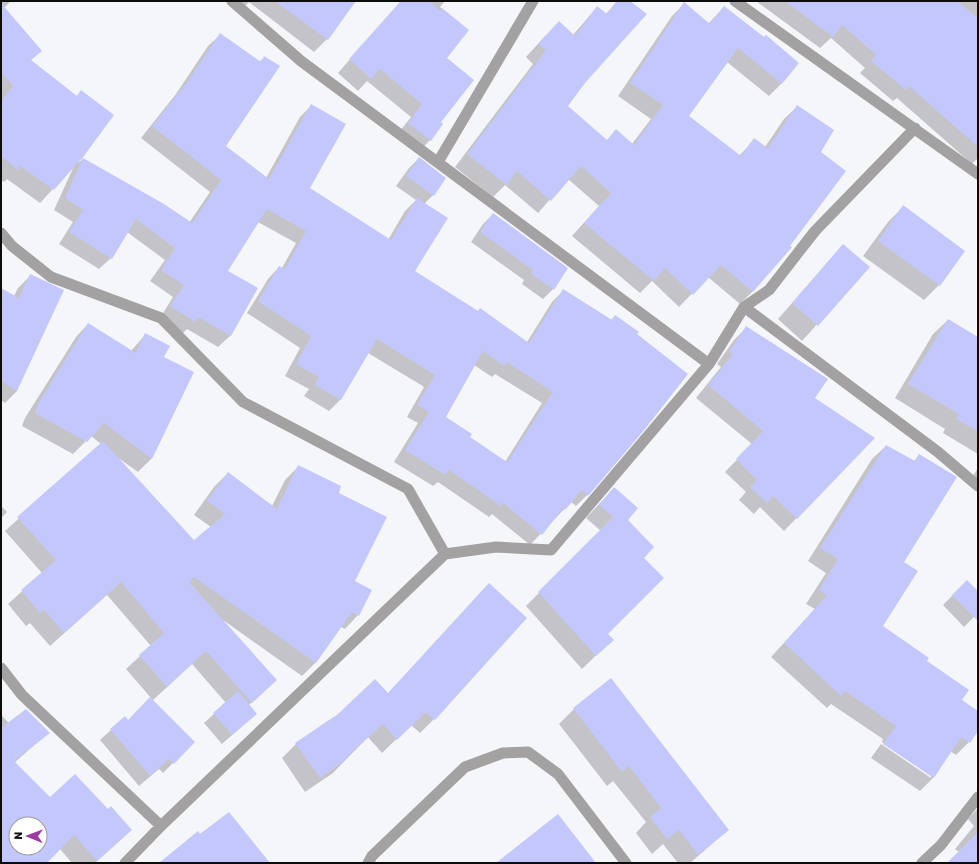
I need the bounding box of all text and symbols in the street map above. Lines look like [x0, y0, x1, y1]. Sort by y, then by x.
north arrow [8, 816, 48, 856]
text: N [12, 832, 25, 840]

